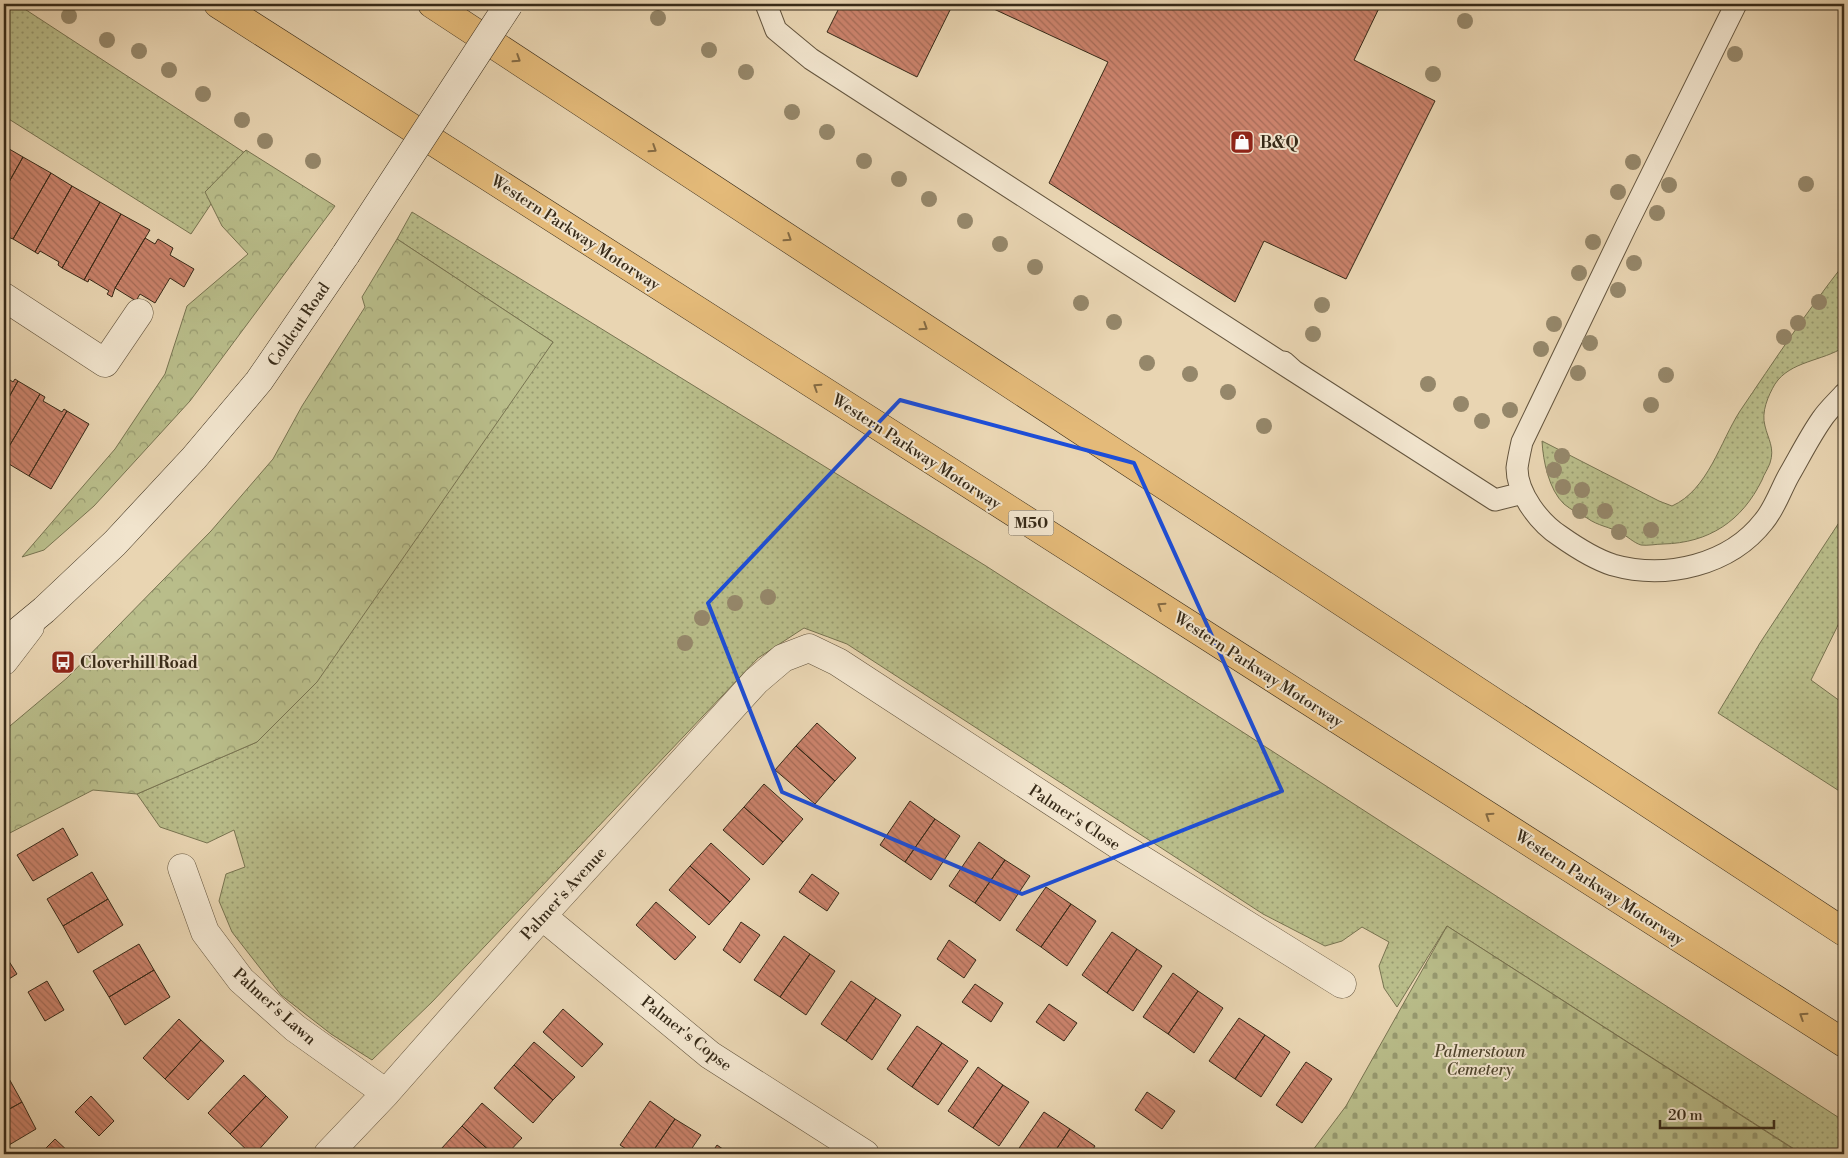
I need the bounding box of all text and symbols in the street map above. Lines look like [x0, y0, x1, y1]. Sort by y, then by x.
one-way arrow [512, 53, 521, 63]
shop icon: B&Q [1229, 129, 1255, 155]
place label: B&Q [1260, 133, 1299, 153]
one-way arrow [647, 142, 656, 152]
street label: Western Parkway Motorway [486, 170, 664, 295]
one-way arrow [783, 232, 792, 241]
street label: Coldcut Road [263, 279, 334, 370]
one-way arrow [919, 321, 928, 330]
one-way arrow [814, 383, 823, 393]
street label: Western Parkway Motorway [827, 389, 1005, 514]
road number: M50 [1008, 510, 1054, 536]
one-way arrow [1157, 603, 1166, 612]
street label: Western Parkway Motorway [1169, 607, 1347, 732]
bus stop icon: Cloverhill Road [50, 649, 76, 675]
place label: Cloverhill Road [80, 653, 198, 673]
street label: Palmer's Close [1025, 781, 1124, 855]
one-way arrow [1486, 813, 1495, 822]
street label: Western Parkway Motorway [1510, 825, 1688, 950]
street label: Palmer's Avenue [517, 843, 611, 944]
street label: Palmer's Lawn [229, 964, 320, 1050]
street label: Palmer's Copse [637, 992, 736, 1076]
one-way arrow [1800, 1013, 1809, 1023]
park label: Palmerstown Cemetery [1434, 1042, 1527, 1080]
scale bar [1660, 1098, 1774, 1130]
text: 20 m [1668, 1106, 1703, 1125]

